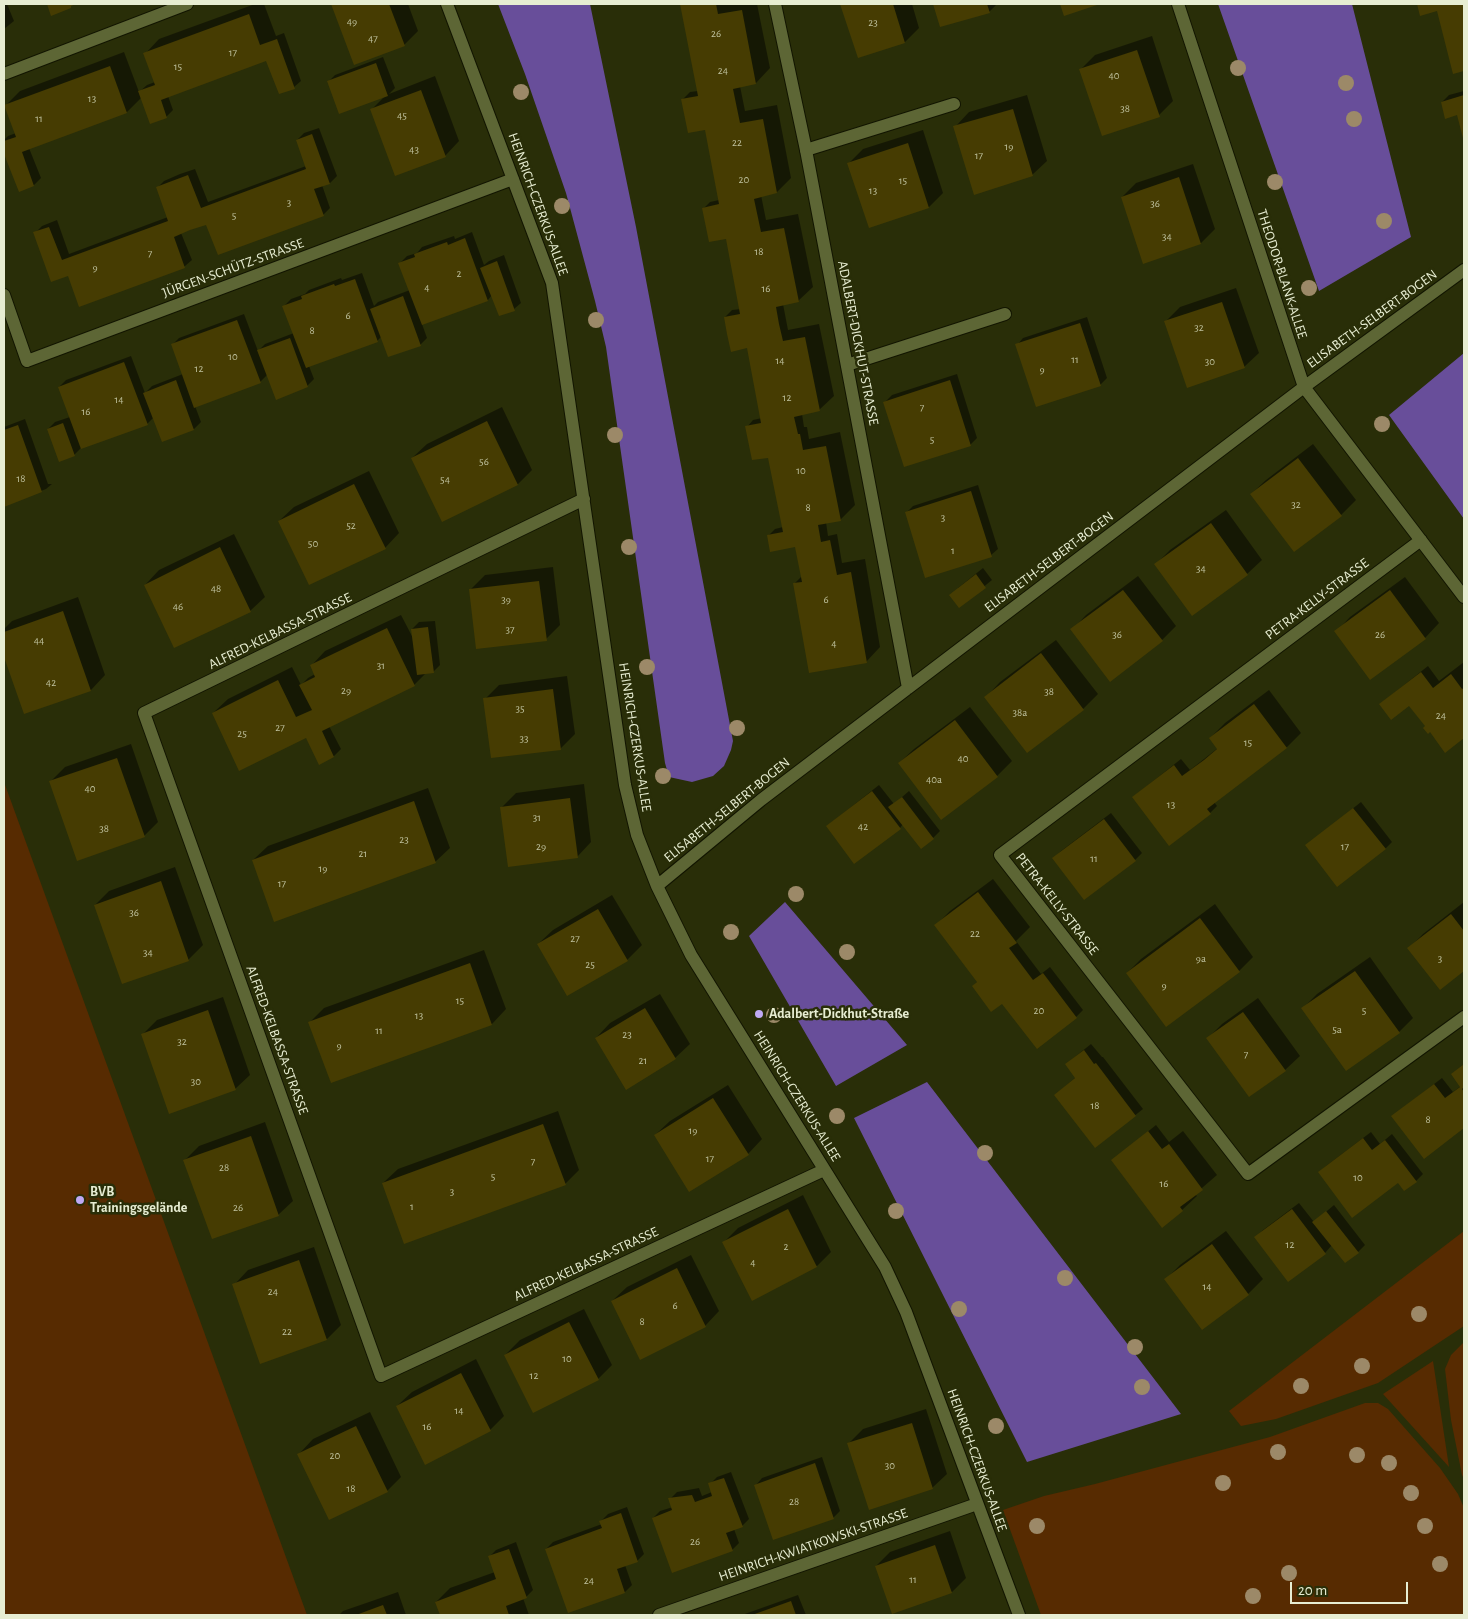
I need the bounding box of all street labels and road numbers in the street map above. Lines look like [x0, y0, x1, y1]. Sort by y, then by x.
street label: HEINRICH-CZERKUS-ALLEE [504, 130, 572, 278]
street label: THEODOR-BLANK-ALLEE [1253, 207, 1311, 341]
street label: JÜRGEN-SCHÜTZ-STRASSE [160, 235, 306, 301]
street label: ADALBERT-DICKHUT-STRASSE [834, 259, 882, 427]
street label: ELISABETH-SELBERT-BOGEN [1303, 266, 1441, 372]
street label: ELISABETH-SELBERT-BOGEN [981, 508, 1117, 616]
street label: PETRA-KELLY-STRASSE [1262, 555, 1372, 643]
street label: ALFRED-KELBASSA-STRASSE [206, 589, 354, 673]
street label: HEINRICH-CZERKUS-ALLEE [615, 661, 655, 813]
street label: ELISABETH-SELBERT-BOGEN [661, 754, 793, 866]
street label: PETRA-KELLY-STRASSE [1012, 850, 1102, 958]
street label: ALFRED-KELBASSA-STRASSE [242, 963, 312, 1117]
street label: HEINRICH-CZERKUS-ALLEE [750, 1028, 844, 1164]
street label: ALFRED-KELBASSA-STRASSE [511, 1223, 661, 1305]
street label: HEINRICH-CZERKUS-ALLEE [943, 1386, 1011, 1534]
street label: HEINRICH-KWIATKOWSKI-STRASSE [716, 1505, 910, 1585]

